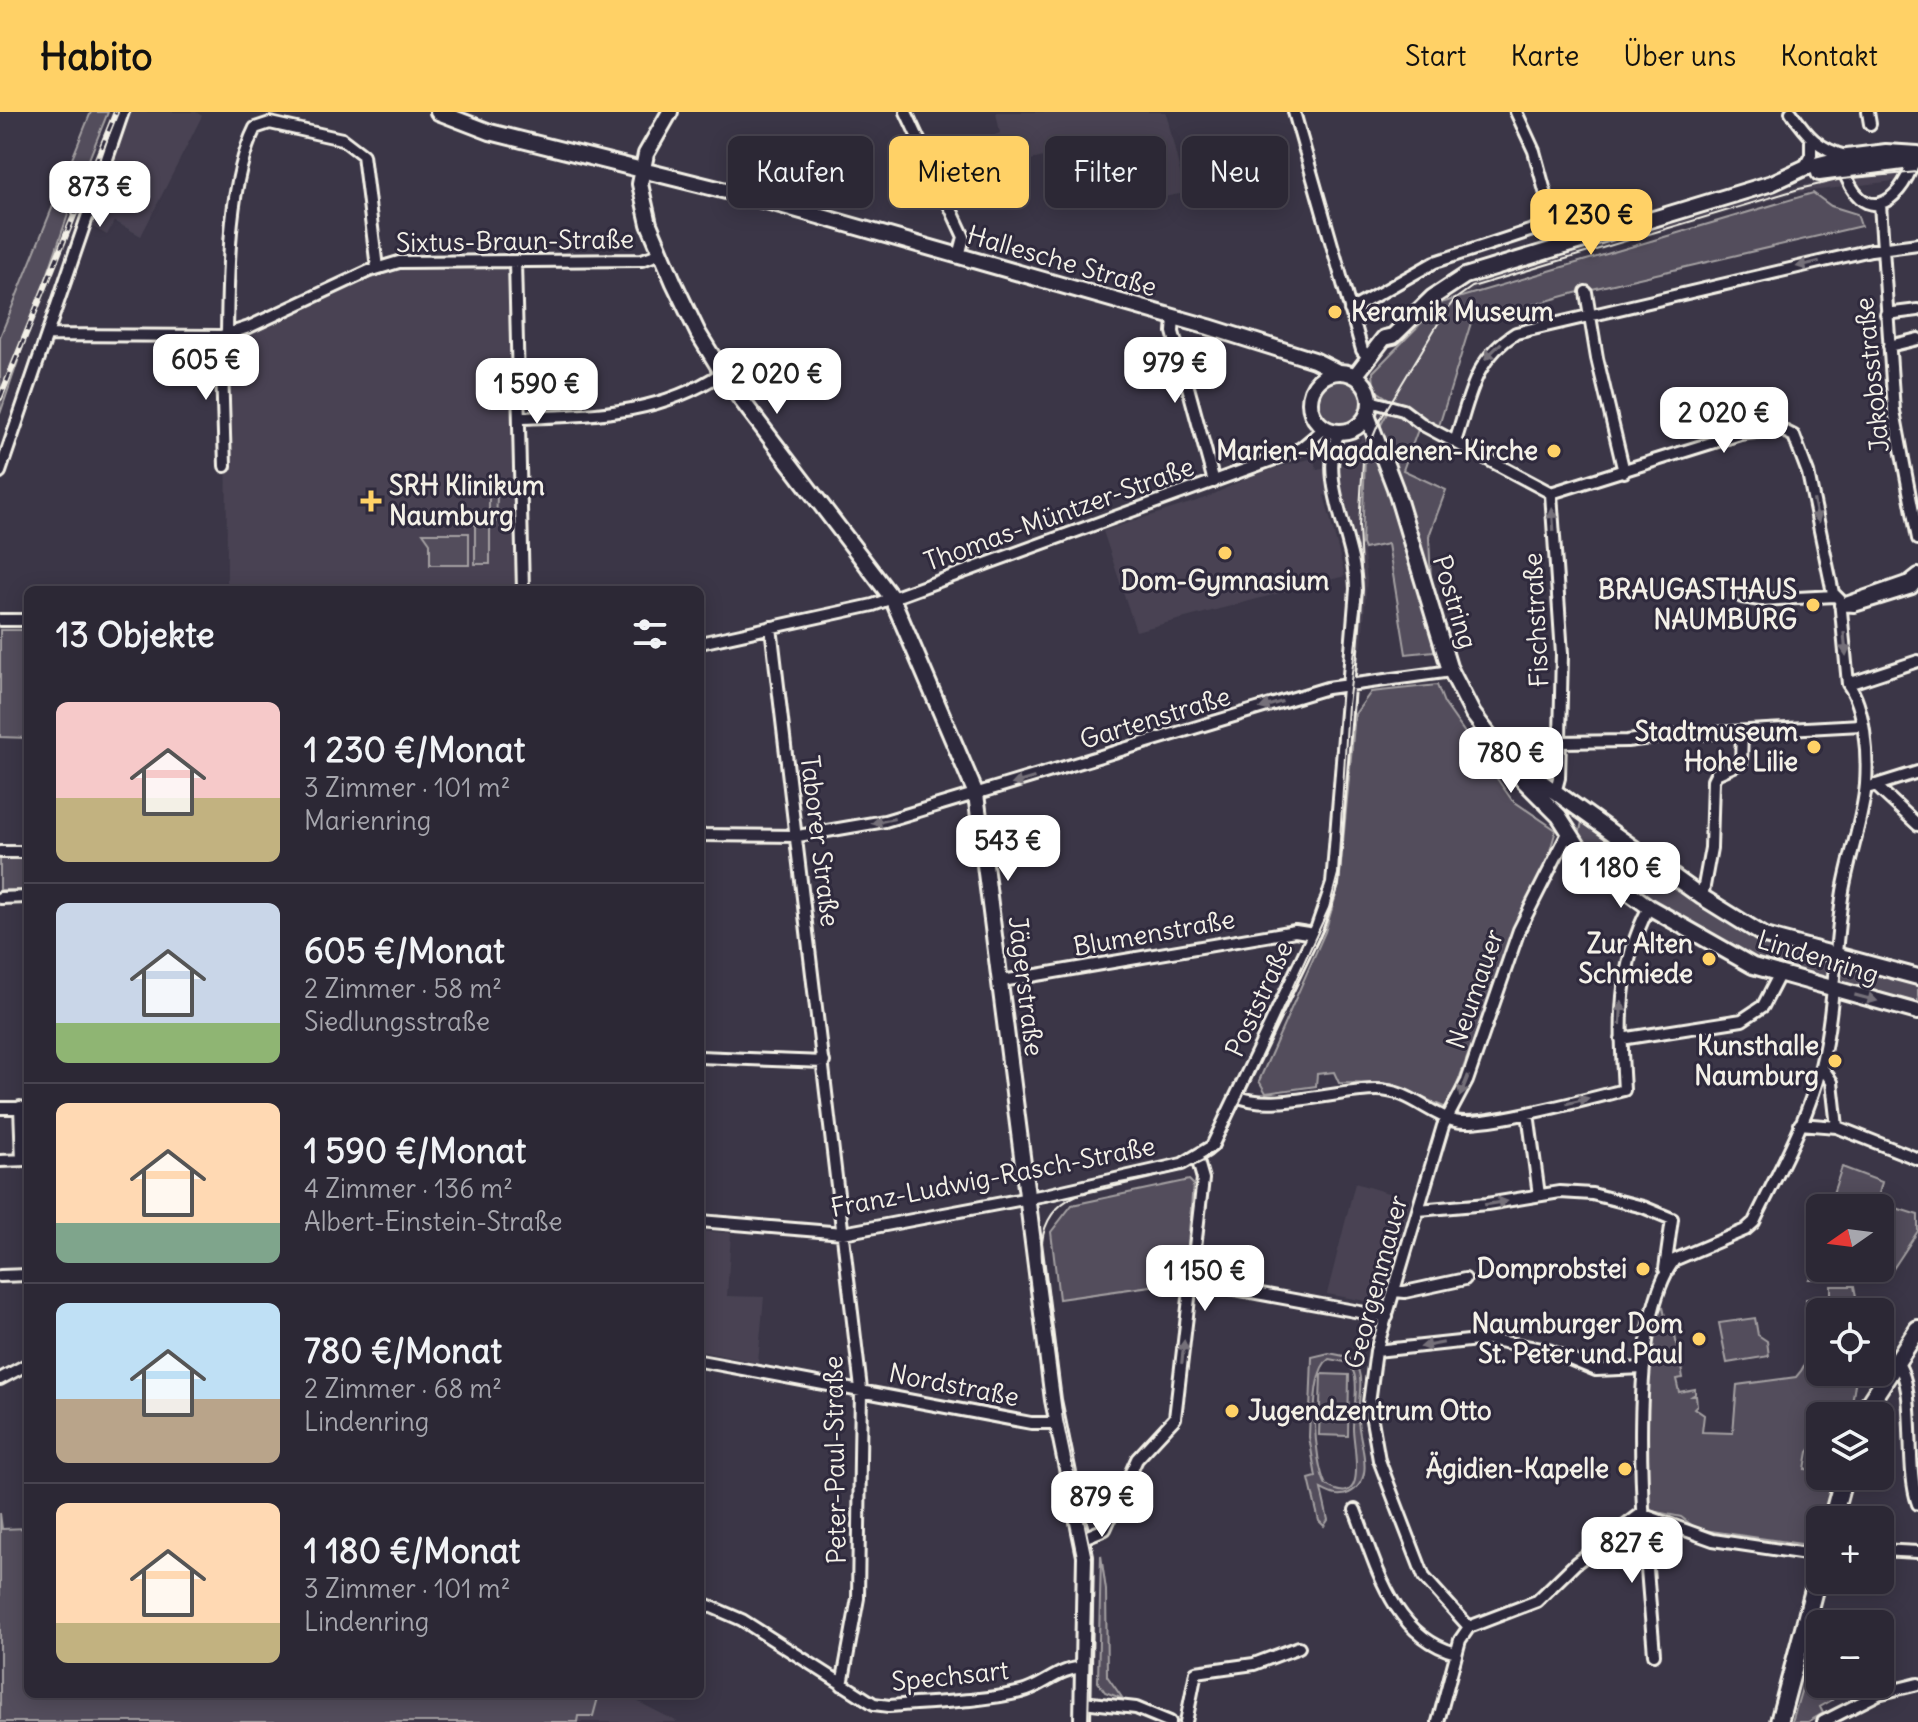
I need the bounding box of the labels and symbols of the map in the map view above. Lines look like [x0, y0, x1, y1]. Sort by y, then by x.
pin: 873 € [44, 161, 156, 229]
pin: 1 230 € [1517, 189, 1665, 257]
street label: Hallesche Straße [964, 218, 1161, 303]
street label: Sixtus-Braun-Straße [396, 222, 634, 259]
one-way arrow [1795, 258, 1820, 271]
place label: Keramik Museum [1351, 295, 1554, 328]
street label: Jakobsstraße [1847, 296, 1896, 454]
marker: Keramik Museum [1326, 303, 1344, 321]
pin: 605 € [150, 334, 262, 402]
pin: 979 € [1119, 337, 1231, 405]
one-way arrow [1484, 341, 1503, 360]
pin: 2 020 € [703, 348, 851, 416]
pin: 1 590 € [463, 358, 611, 426]
pin: 2 020 € [1650, 387, 1798, 455]
place label: Marien-Magdalenen-Kirche [1216, 434, 1538, 467]
marker: Marien-Magdalenen-Kirche [1545, 442, 1563, 460]
street label: Thomas-Müntzer-Straße [919, 449, 1198, 578]
place label: SRH Klinikum Naumburg [389, 469, 545, 532]
marker: SRH Klinikum Naumburg [360, 490, 382, 512]
one-way arrow [1810, 498, 1823, 523]
one-way arrow [1546, 507, 1559, 532]
marker: Dom-Gymnasium [1216, 544, 1234, 562]
street label: Postring [1426, 551, 1485, 653]
street label: Fischstraße [1516, 552, 1555, 688]
place label: Dom-Gymnasium [1121, 564, 1330, 597]
place label: BRAUGASTHAUS NAUMBURG [1598, 573, 1797, 636]
marker: BRAUGASTHAUS NAUMBURG [1804, 596, 1822, 614]
one-way arrow [1839, 632, 1852, 657]
street label: Gartenstraße [1076, 679, 1234, 756]
one-way arrow [1259, 699, 1283, 712]
place label: Stadtmuseum Hohe Lilie [1635, 715, 1798, 778]
pin: 780 € [1455, 727, 1567, 795]
marker: Stadtmuseum Hohe Lilie [1805, 738, 1823, 756]
street label: Taborer Straße [794, 753, 847, 929]
one-way arrow [1010, 775, 1034, 788]
one-way arrow [870, 815, 895, 828]
pin: 543 € [952, 815, 1064, 883]
pin: 1 180 € [1547, 842, 1695, 910]
street label: Blumenstraße [1070, 902, 1237, 963]
street label: Jägerstraße [1002, 914, 1051, 1058]
street label: Lindenring [1753, 922, 1883, 991]
street label: Neumauer [1439, 924, 1510, 1053]
place label: Zur Alten Schmiede [1578, 927, 1693, 990]
street label: Poststraße [1217, 936, 1300, 1062]
marker: Zur Alten Schmiede [1700, 950, 1718, 968]
one-way arrow [1855, 992, 1879, 1005]
one-way arrow [1615, 1000, 1628, 1025]
place label: Kunsthalle Naumburg [1694, 1029, 1819, 1092]
marker: Kunsthalle Naumburg [1826, 1052, 1844, 1070]
one-way arrow [1457, 1074, 1470, 1098]
one-way arrow [1566, 1094, 1591, 1107]
street label: Franz-Ludwig-Rasch-Straße [828, 1129, 1158, 1224]
street label: Georgenmauer [1336, 1191, 1415, 1372]
north arrow [1806, 1194, 1894, 1282]
one-way arrow [1484, 1196, 1509, 1208]
pin: 1 150 € [1131, 1245, 1279, 1313]
place label: Domprobstei [1477, 1252, 1627, 1285]
marker: Domprobstei [1634, 1260, 1652, 1278]
place label: Naumburger Dom St. Peter und Paul [1472, 1307, 1683, 1370]
marker: Naumburger Dom St. Peter und Paul [1690, 1330, 1708, 1348]
one-way arrow [1177, 1339, 1190, 1364]
one-way arrow [1419, 1339, 1444, 1351]
street label: Peter-Paul-Straße [816, 1355, 853, 1565]
street label: Nordstraße [886, 1356, 1022, 1413]
place label: Jugendzentrum Otto [1248, 1394, 1492, 1427]
marker: Jugendzentrum Otto [1223, 1402, 1241, 1420]
place label: Ägidien-Kapelle [1426, 1451, 1609, 1485]
marker: Ägidien-Kapelle [1616, 1460, 1634, 1478]
pin: 879 € [1046, 1471, 1158, 1539]
pin: 827 € [1576, 1517, 1688, 1585]
street label: Spechsart [890, 1653, 1010, 1698]

